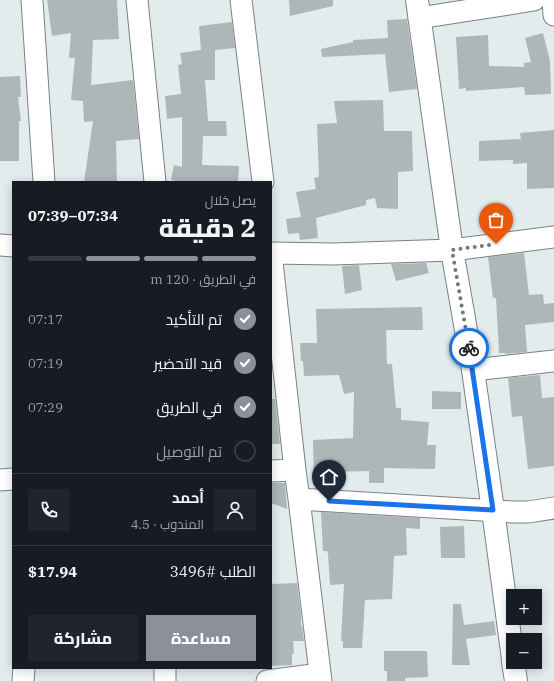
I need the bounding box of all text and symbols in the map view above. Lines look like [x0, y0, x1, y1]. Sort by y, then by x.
text: يصل خلال [205, 192, 256, 209]
pin [479, 203, 513, 244]
text: 07:34–07:39 [28, 206, 118, 225]
icon: bag [485, 209, 507, 231]
text: 2 دقيقة [159, 210, 256, 244]
text: في الطريق · 120 m [150, 271, 256, 288]
icon: check [234, 308, 256, 330]
text: تم التأكيد [166, 310, 222, 329]
text: 07:17 [28, 311, 63, 328]
courier [449, 328, 489, 368]
icon: bike [458, 337, 480, 359]
icon: check [234, 352, 256, 374]
text: قيد التحضير [154, 354, 222, 373]
text: 07:19 [28, 355, 63, 372]
icon: check [234, 396, 256, 418]
text: في الطريق [157, 398, 222, 417]
text: 07:29 [28, 399, 63, 416]
text: تم التوصيل [156, 442, 222, 461]
pin [312, 460, 346, 501]
icon: home [318, 466, 340, 488]
text: أحمد [172, 488, 204, 507]
button: phone [28, 489, 70, 531]
button: person [214, 489, 256, 531]
text: المندوب · 4.5 [131, 516, 204, 533]
text: $17.94 [28, 562, 77, 581]
text: الطلب #3496 [170, 562, 256, 581]
map controls [506, 589, 542, 669]
button: + [506, 589, 542, 625]
button: مشاركة [28, 615, 138, 661]
button: مساعدة [146, 615, 256, 661]
button: − [506, 633, 542, 669]

